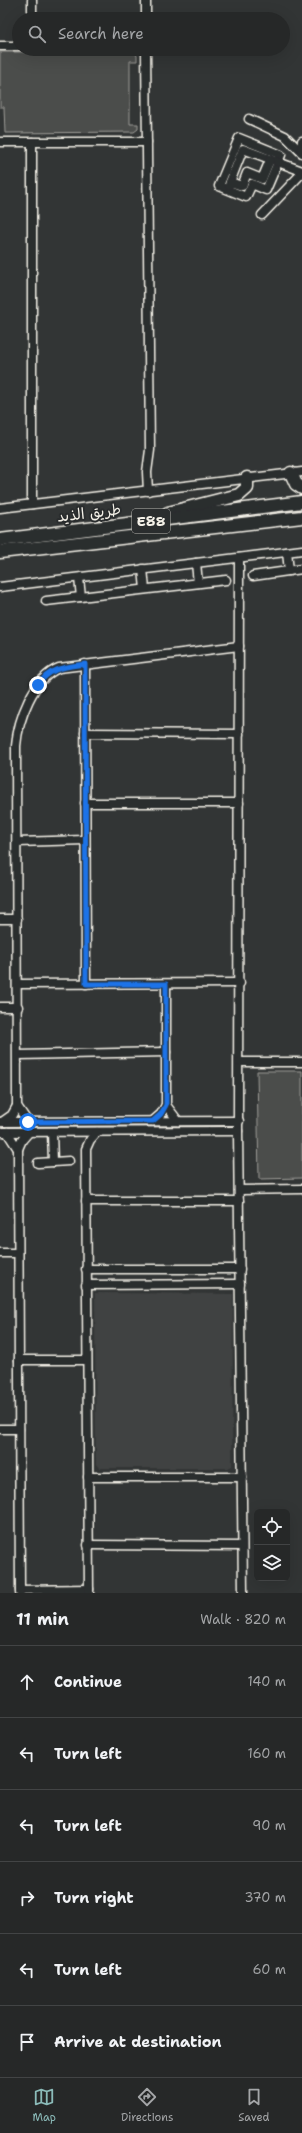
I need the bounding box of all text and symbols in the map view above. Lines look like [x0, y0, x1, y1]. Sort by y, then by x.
search box [12, 12, 290, 56]
icon: search [26, 23, 48, 45]
text: Search here [58, 24, 144, 44]
street label: طريق الذيد [56, 499, 122, 527]
road number: E88 [132, 509, 170, 533]
route end [29, 676, 47, 694]
route start [19, 1113, 37, 1131]
map controls [254, 1509, 290, 1581]
button: locate [254, 1509, 290, 1545]
button: layers [254, 1545, 290, 1581]
text: 11 min [16, 1608, 69, 1630]
text: Walk · 820 m [200, 1611, 286, 1628]
icon: ahead [16, 1671, 38, 1693]
text: Continue [54, 1672, 122, 1692]
text: 140 m [247, 1673, 286, 1690]
icon: left [16, 1743, 38, 1765]
text: Turn left [54, 1744, 122, 1764]
text: 160 m [248, 1745, 286, 1762]
icon: left [16, 1815, 38, 1837]
text: Turn left [54, 1816, 122, 1836]
text: 90 m [252, 1817, 286, 1834]
icon: right [16, 1887, 38, 1909]
text: Turn right [54, 1888, 134, 1908]
text: 370 m [244, 1889, 286, 1906]
icon: left [16, 1959, 38, 1981]
text: Turn left [54, 1960, 122, 1980]
text: 60 m [253, 1961, 286, 1978]
icon: arrive [16, 2031, 38, 2053]
text: Arrive at destination [54, 2032, 222, 2052]
tab: Map [32, 2086, 56, 2125]
tab: Directions [121, 2086, 173, 2125]
tab: Saved [238, 2086, 270, 2125]

